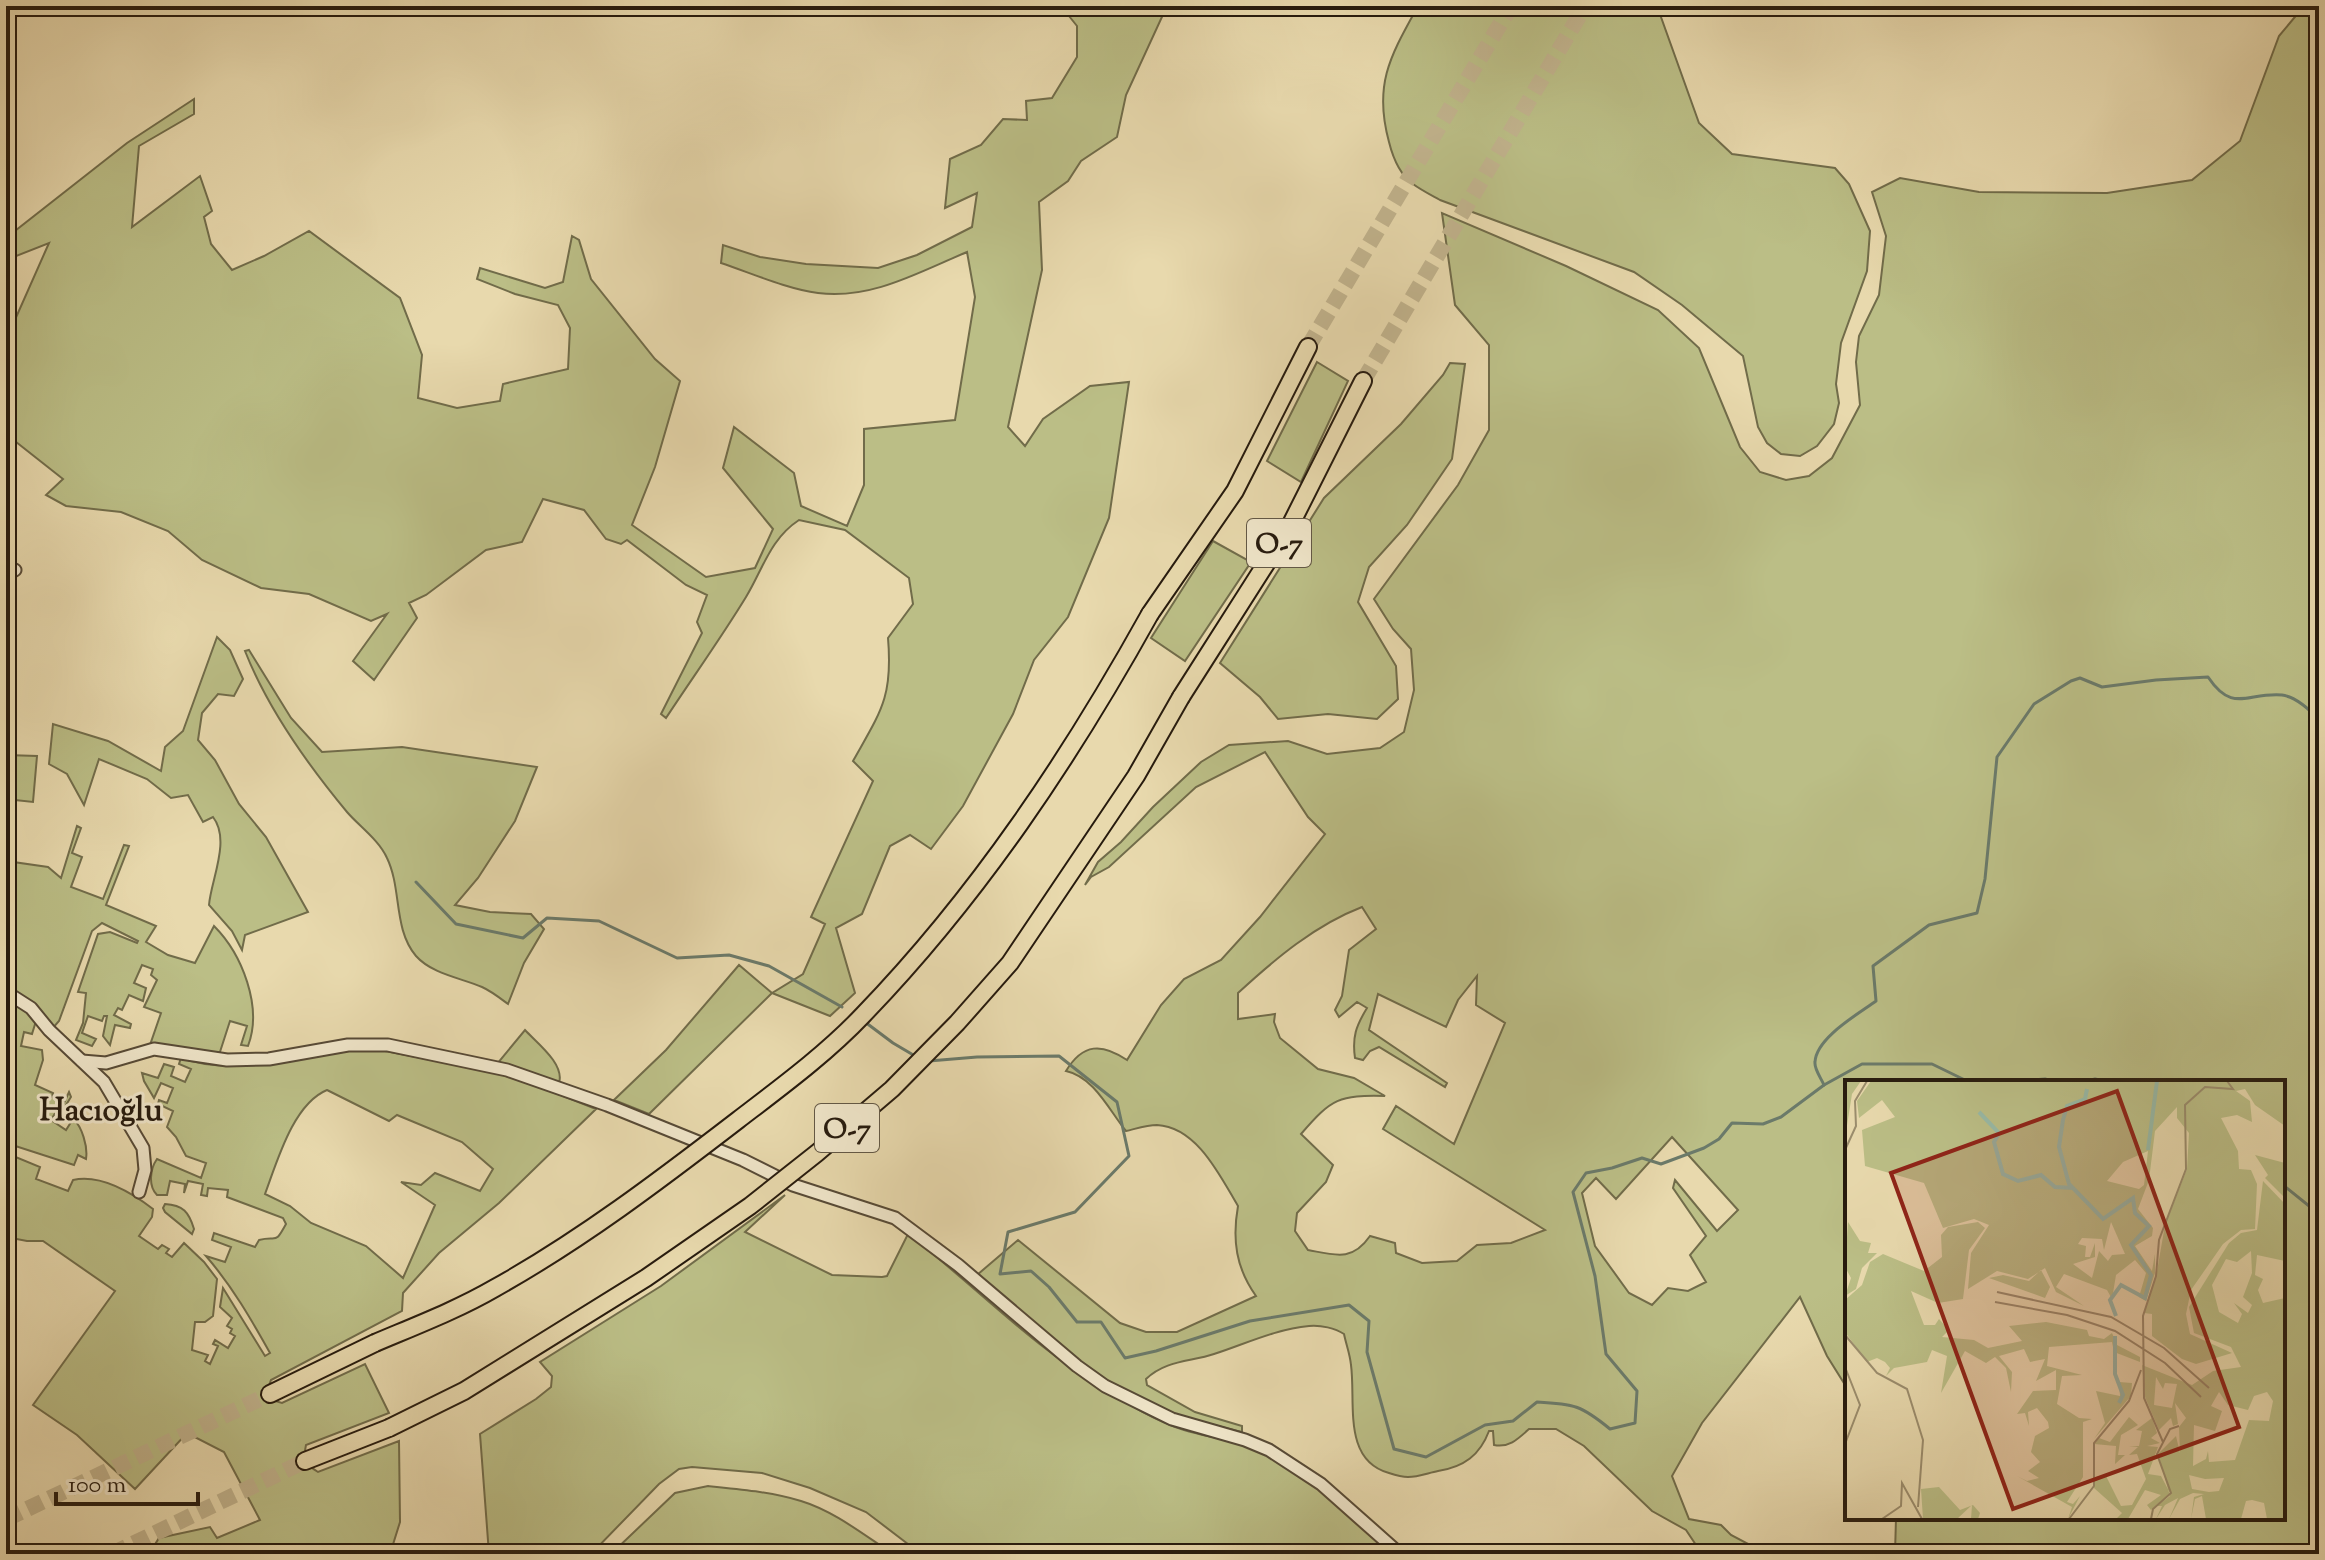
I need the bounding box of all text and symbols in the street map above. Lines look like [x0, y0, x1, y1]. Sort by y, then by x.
road number: O-7 [1247, 519, 1311, 567]
inset map [1845, 1080, 2285, 1520]
district label: Hacıoğlu [39, 1089, 163, 1135]
road number: O-7 [815, 1104, 879, 1152]
scale bar [56, 1456, 198, 1506]
text: 100 m [68, 1469, 126, 1503]

